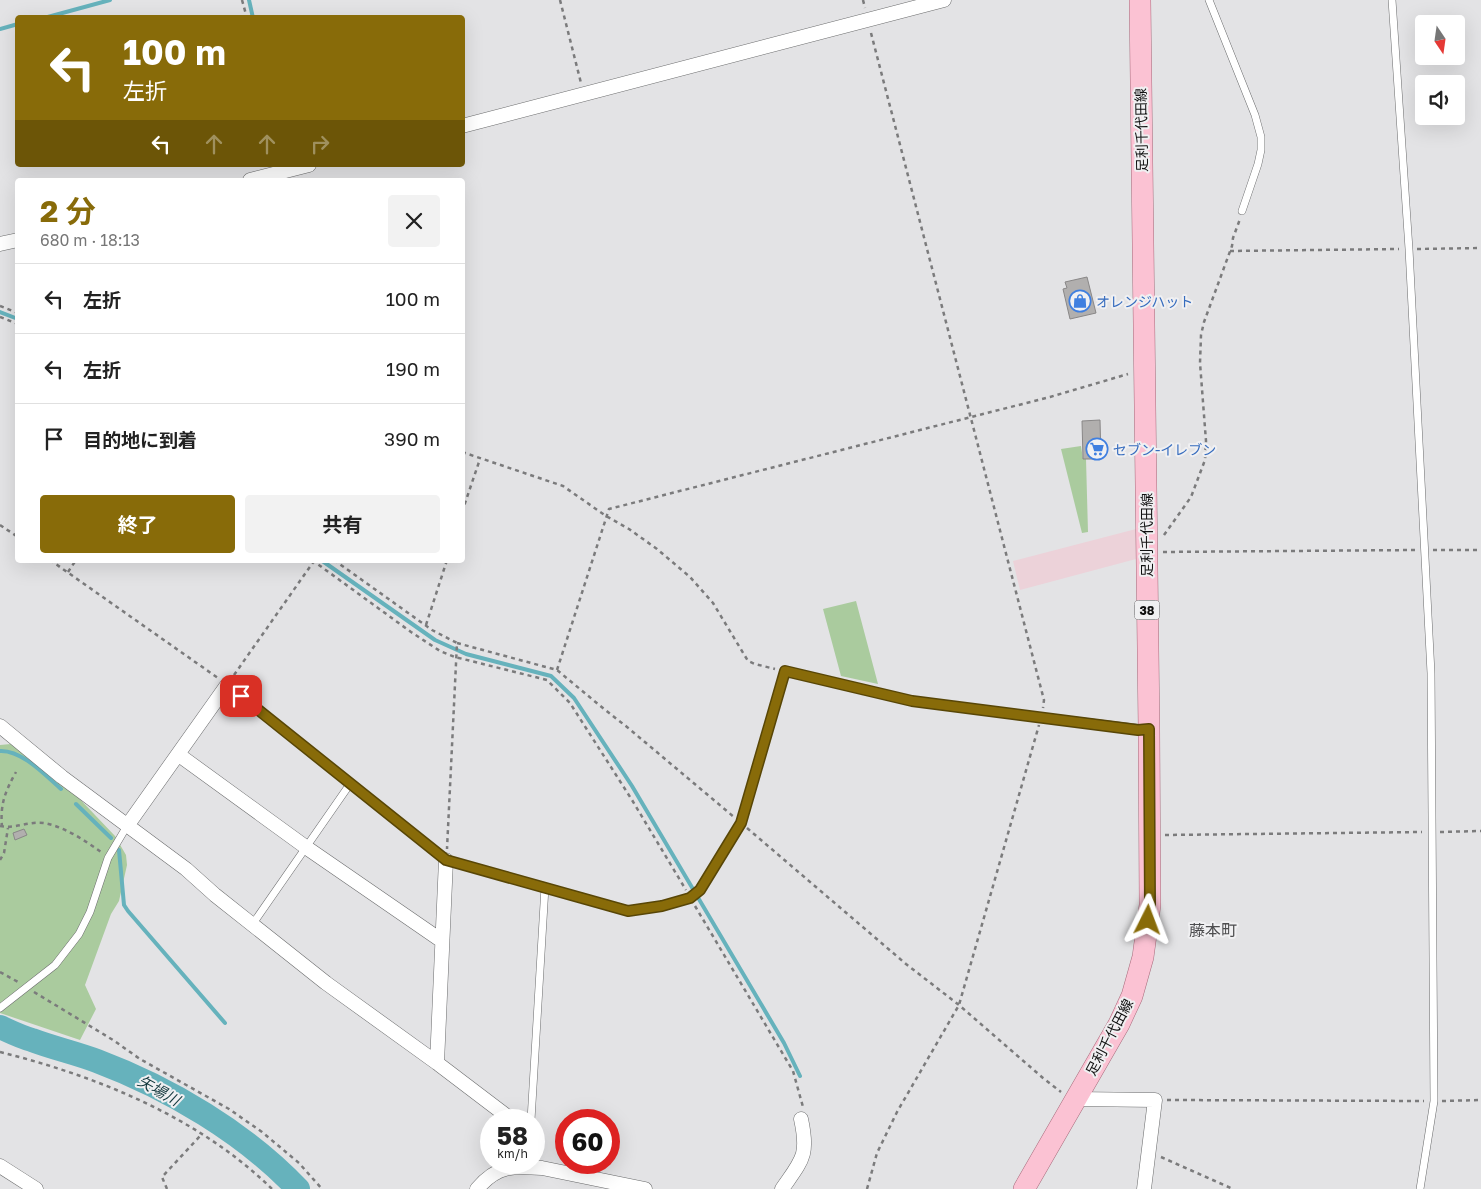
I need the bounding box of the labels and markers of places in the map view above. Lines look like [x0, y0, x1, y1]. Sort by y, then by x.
shop icon: オレンジハット [1068, 289, 1092, 313]
place label: オレンジハット [1096, 293, 1193, 310]
supermarket icon: セブン-イレブン [1085, 437, 1109, 461]
place label: セブン-イレブン [1113, 441, 1216, 458]
pin [220, 675, 262, 717]

